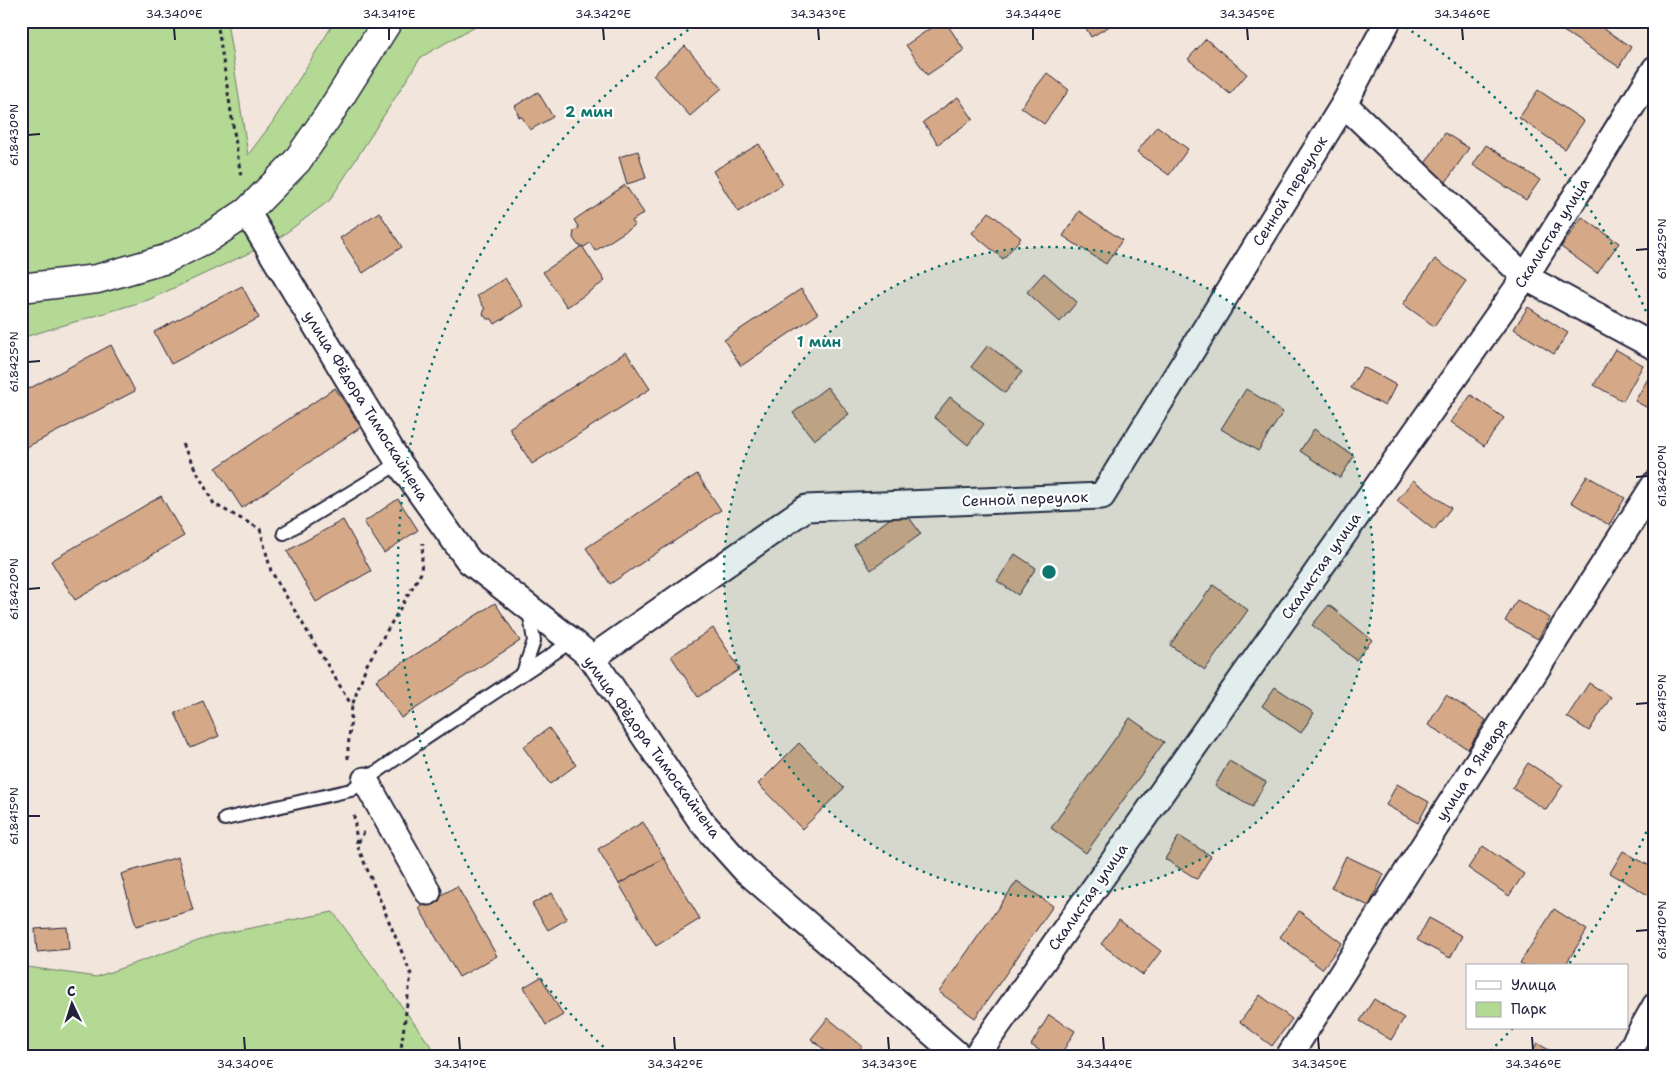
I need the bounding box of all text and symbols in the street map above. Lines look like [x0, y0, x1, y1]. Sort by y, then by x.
text: 34.340°E [146, 6, 202, 22]
text: 34.341°E [363, 6, 415, 22]
text: 34.342°E [575, 6, 631, 22]
text: 34.343°E [790, 6, 846, 22]
text: 34.344°E [1005, 6, 1061, 22]
text: 34.345°E [1219, 6, 1275, 22]
text: 34.346°E [1434, 6, 1490, 22]
text: 2 мин [565, 102, 613, 122]
text: 61.8430°N [6, 104, 22, 166]
street label: Сенной переулок [1248, 132, 1332, 250]
street label: Скалистая улица [1510, 174, 1594, 292]
text: 61.8425°N [1654, 218, 1670, 280]
street label: улица Фёдора Тимоскайнена [299, 307, 433, 505]
text: 61.8425°N [6, 331, 22, 393]
text: 1 мин [797, 332, 841, 352]
text: 61.8420°N [1654, 445, 1670, 507]
street label: Сенной переулок [961, 487, 1089, 511]
street label: Скалистая улица [1277, 508, 1366, 623]
text: 61.8420°N [6, 558, 22, 620]
centre of rings [1040, 563, 1058, 581]
street label: улица Фёдора Тимоскайнена [579, 652, 725, 843]
text: 61.8415°N [1654, 674, 1670, 732]
street label: улица 9 Января [1432, 715, 1512, 825]
text: 61.8415°N [6, 787, 22, 845]
street label: Скалистая улица [1044, 839, 1133, 954]
text: 61.8410°N [1654, 901, 1670, 959]
legend [1466, 964, 1628, 1030]
text: Улица [1511, 975, 1557, 995]
north arrow [48, 980, 98, 1030]
text: С [66, 982, 76, 1000]
text: Парк [1511, 999, 1547, 1019]
text: 34.340°E [217, 1056, 273, 1072]
text: 34.341°E [434, 1056, 486, 1072]
text: 34.342°E [647, 1056, 703, 1072]
text: 34.343°E [861, 1056, 917, 1072]
text: 34.344°E [1076, 1056, 1132, 1072]
text: 34.345°E [1291, 1056, 1347, 1072]
text: 34.346°E [1505, 1056, 1561, 1072]

